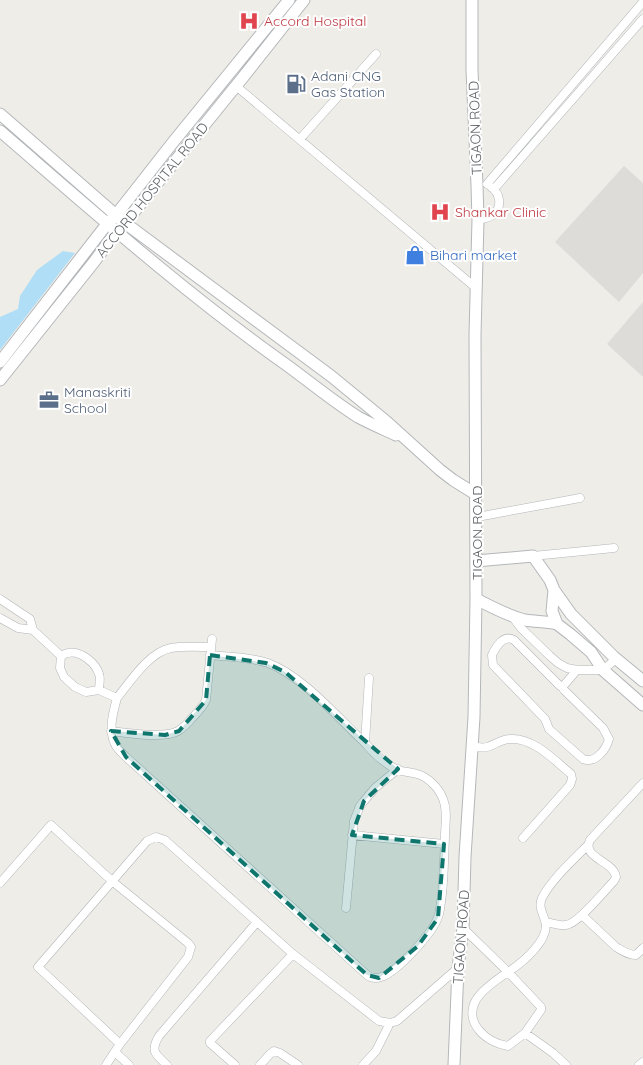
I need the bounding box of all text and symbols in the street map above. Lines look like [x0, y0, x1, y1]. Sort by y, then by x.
hospital icon: Accord Hospital [238, 10, 260, 32]
place label: Accord Hospital [264, 12, 366, 30]
place label: Adani CNG Gas Station [311, 67, 385, 101]
fuel station icon: Adani CNG Gas Station [285, 73, 307, 95]
street label: TIGAON ROAD [464, 80, 486, 176]
street label: ACCORD HOSPITAL ROAD [92, 119, 212, 261]
hospital icon: Shankar Clinic [429, 201, 451, 223]
place label: Shankar Clinic [455, 203, 546, 221]
shop icon: Bihari market [404, 244, 426, 266]
place label: Bihari market [430, 246, 517, 264]
place label: Manaskriti School [64, 383, 131, 417]
office icon: Manaskriti School [38, 389, 60, 411]
street label: TIGAON ROAD [468, 486, 486, 580]
street label: TIGAON ROAD [449, 889, 473, 985]

